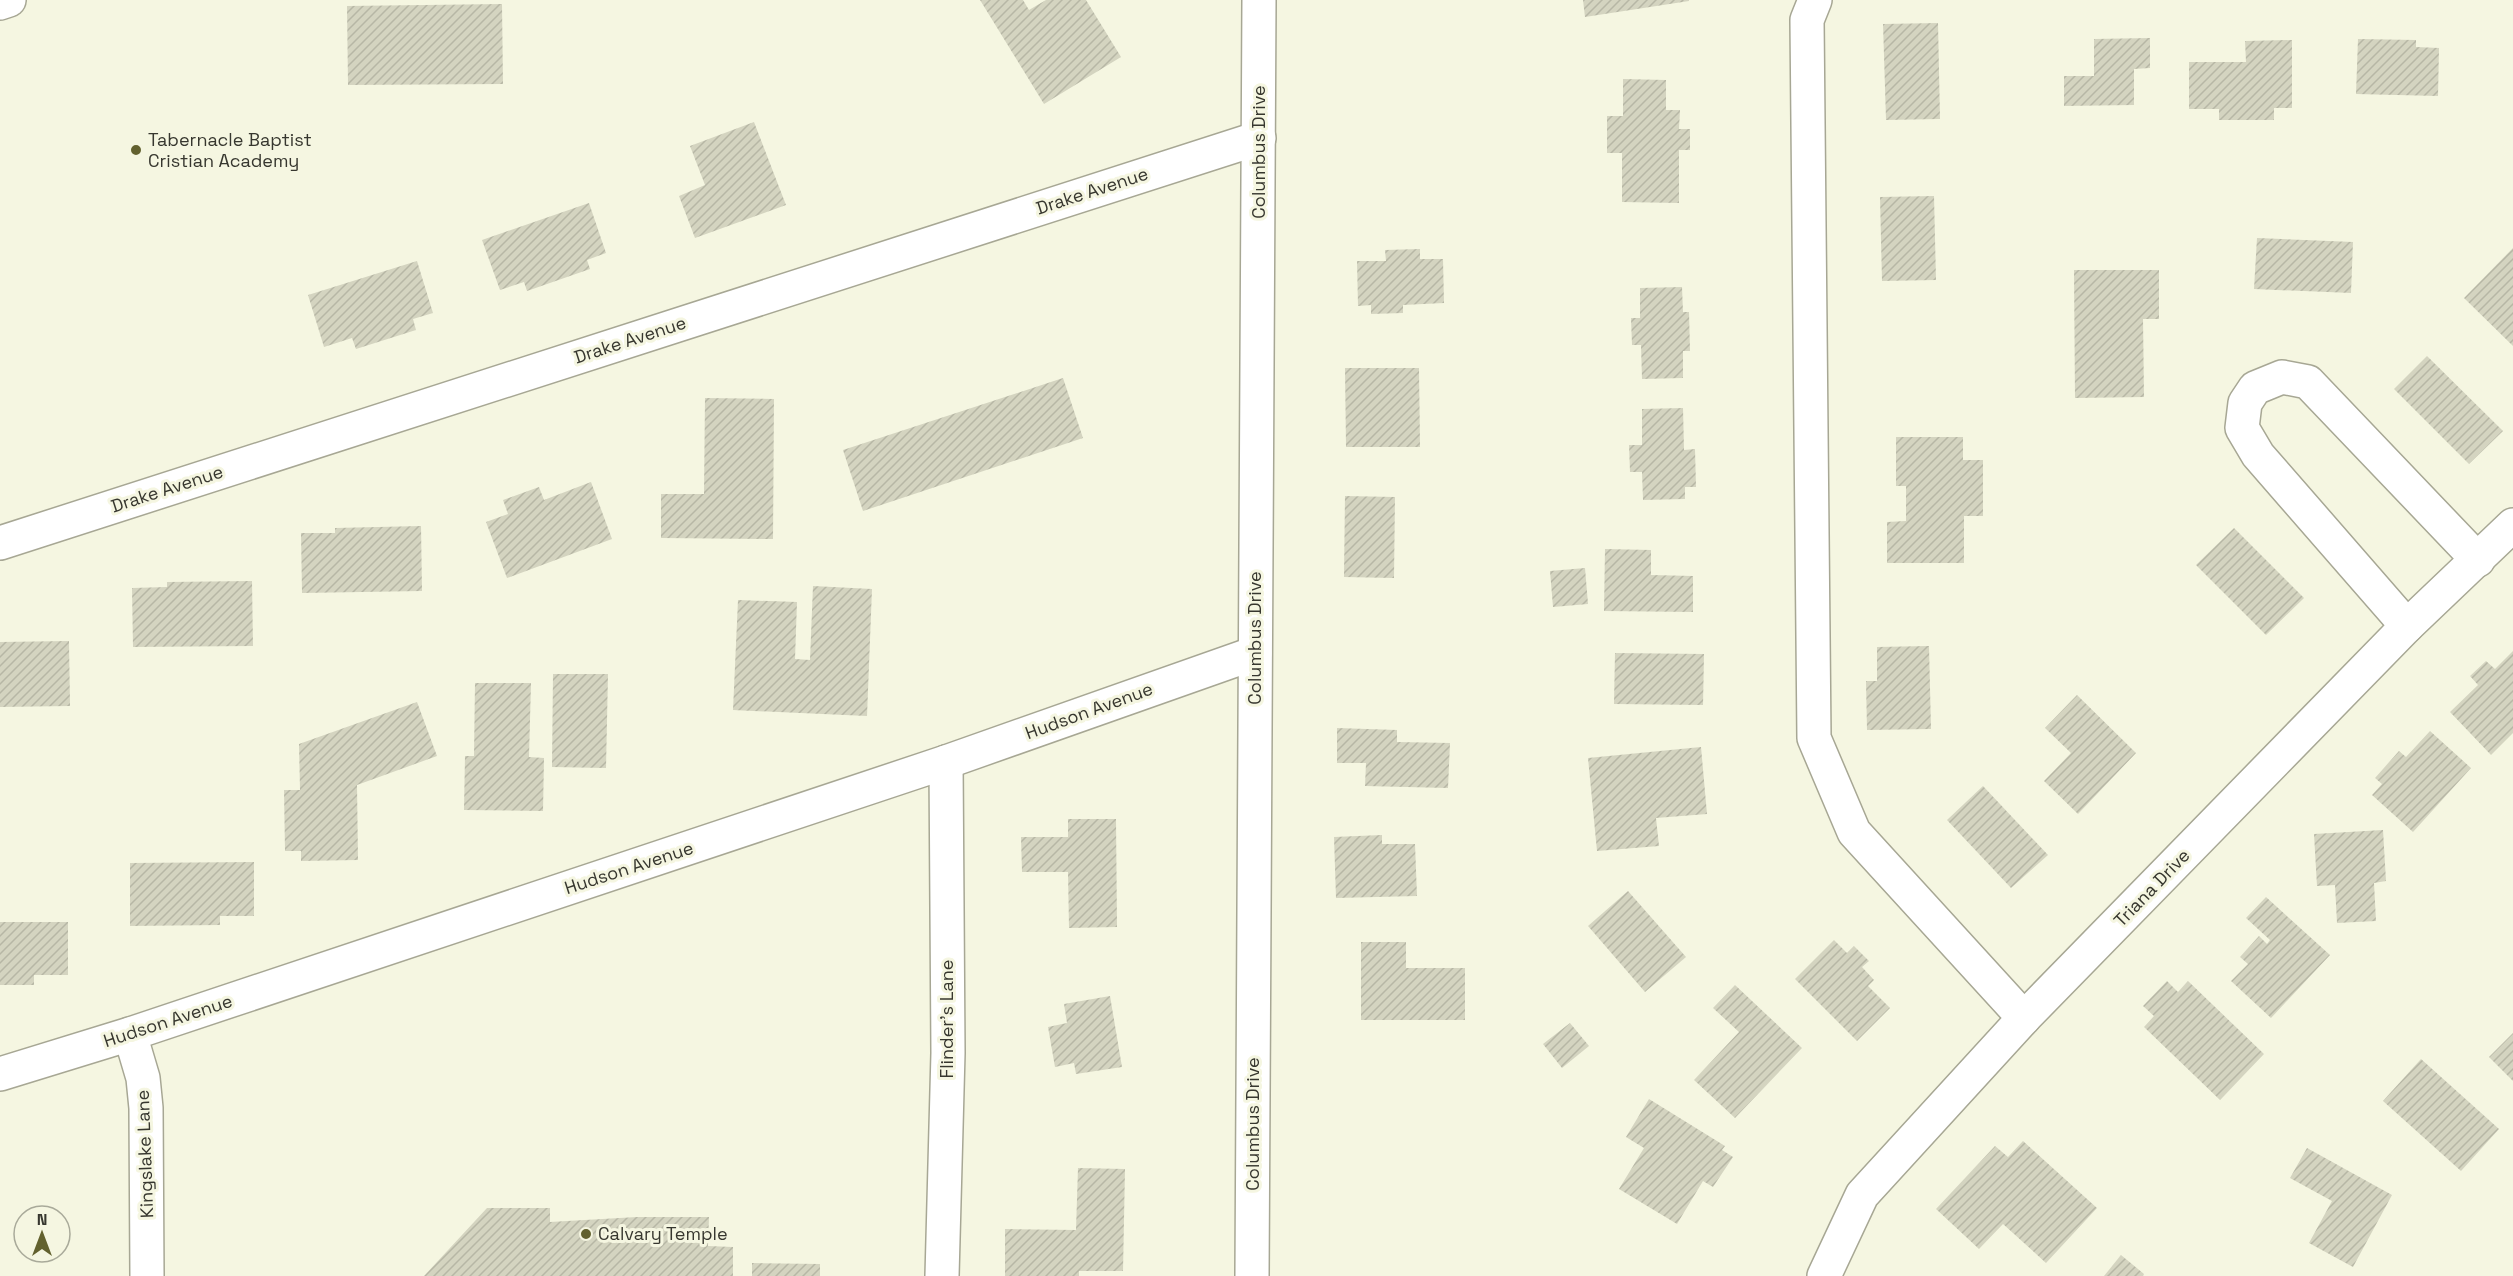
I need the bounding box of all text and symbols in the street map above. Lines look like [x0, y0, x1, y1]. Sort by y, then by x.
street label: Columbus Drive [1247, 85, 1270, 219]
place label: Tabernacle Baptist Cristian Academy [148, 128, 312, 172]
marker: Tabernacle Baptist Cristian Academy [129, 143, 143, 157]
street label: Drake Avenue [1033, 162, 1151, 219]
street label: Drake Avenue [571, 311, 689, 368]
street label: Drake Avenue [108, 460, 226, 517]
street label: Columbus Drive [1243, 571, 1266, 705]
street label: Hudson Avenue [1022, 677, 1156, 744]
street label: Hudson Avenue [562, 836, 696, 899]
street label: Triana Drive [2109, 844, 2195, 932]
street label: Flinder's Lane [935, 959, 958, 1079]
street label: Hudson Avenue [101, 989, 235, 1052]
street label: Columbus Drive [1241, 1057, 1264, 1191]
street label: Kingslake Lane [131, 1089, 158, 1219]
north arrow [12, 1204, 72, 1264]
text: N [37, 1209, 47, 1230]
place label: Calvary Temple [598, 1222, 728, 1245]
marker: Calvary Temple [579, 1227, 593, 1241]

